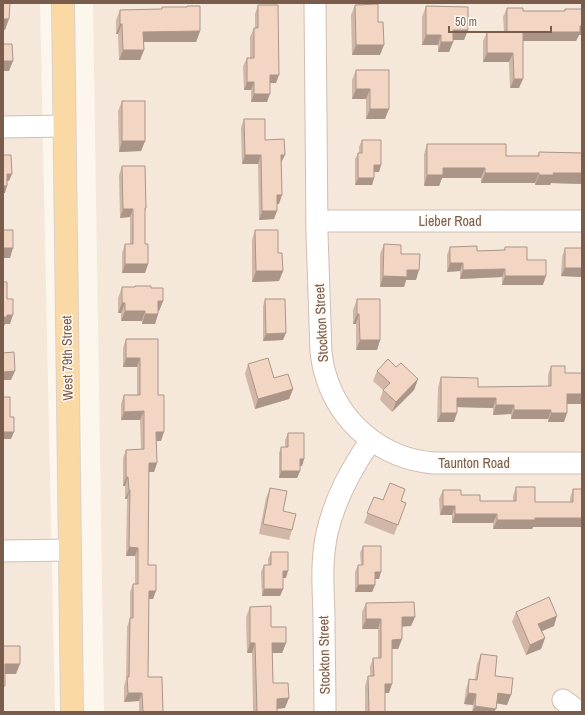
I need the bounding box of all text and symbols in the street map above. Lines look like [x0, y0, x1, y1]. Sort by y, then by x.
scale bar [449, 8, 551, 34]
text: 50 m [455, 14, 477, 30]
street label: Lieber Road [418, 212, 482, 230]
street label: Stockton Street [310, 283, 332, 363]
street label: West 79th Street [57, 315, 77, 401]
street label: Taunton Road [438, 454, 510, 472]
street label: Stockton Street [314, 616, 334, 694]

